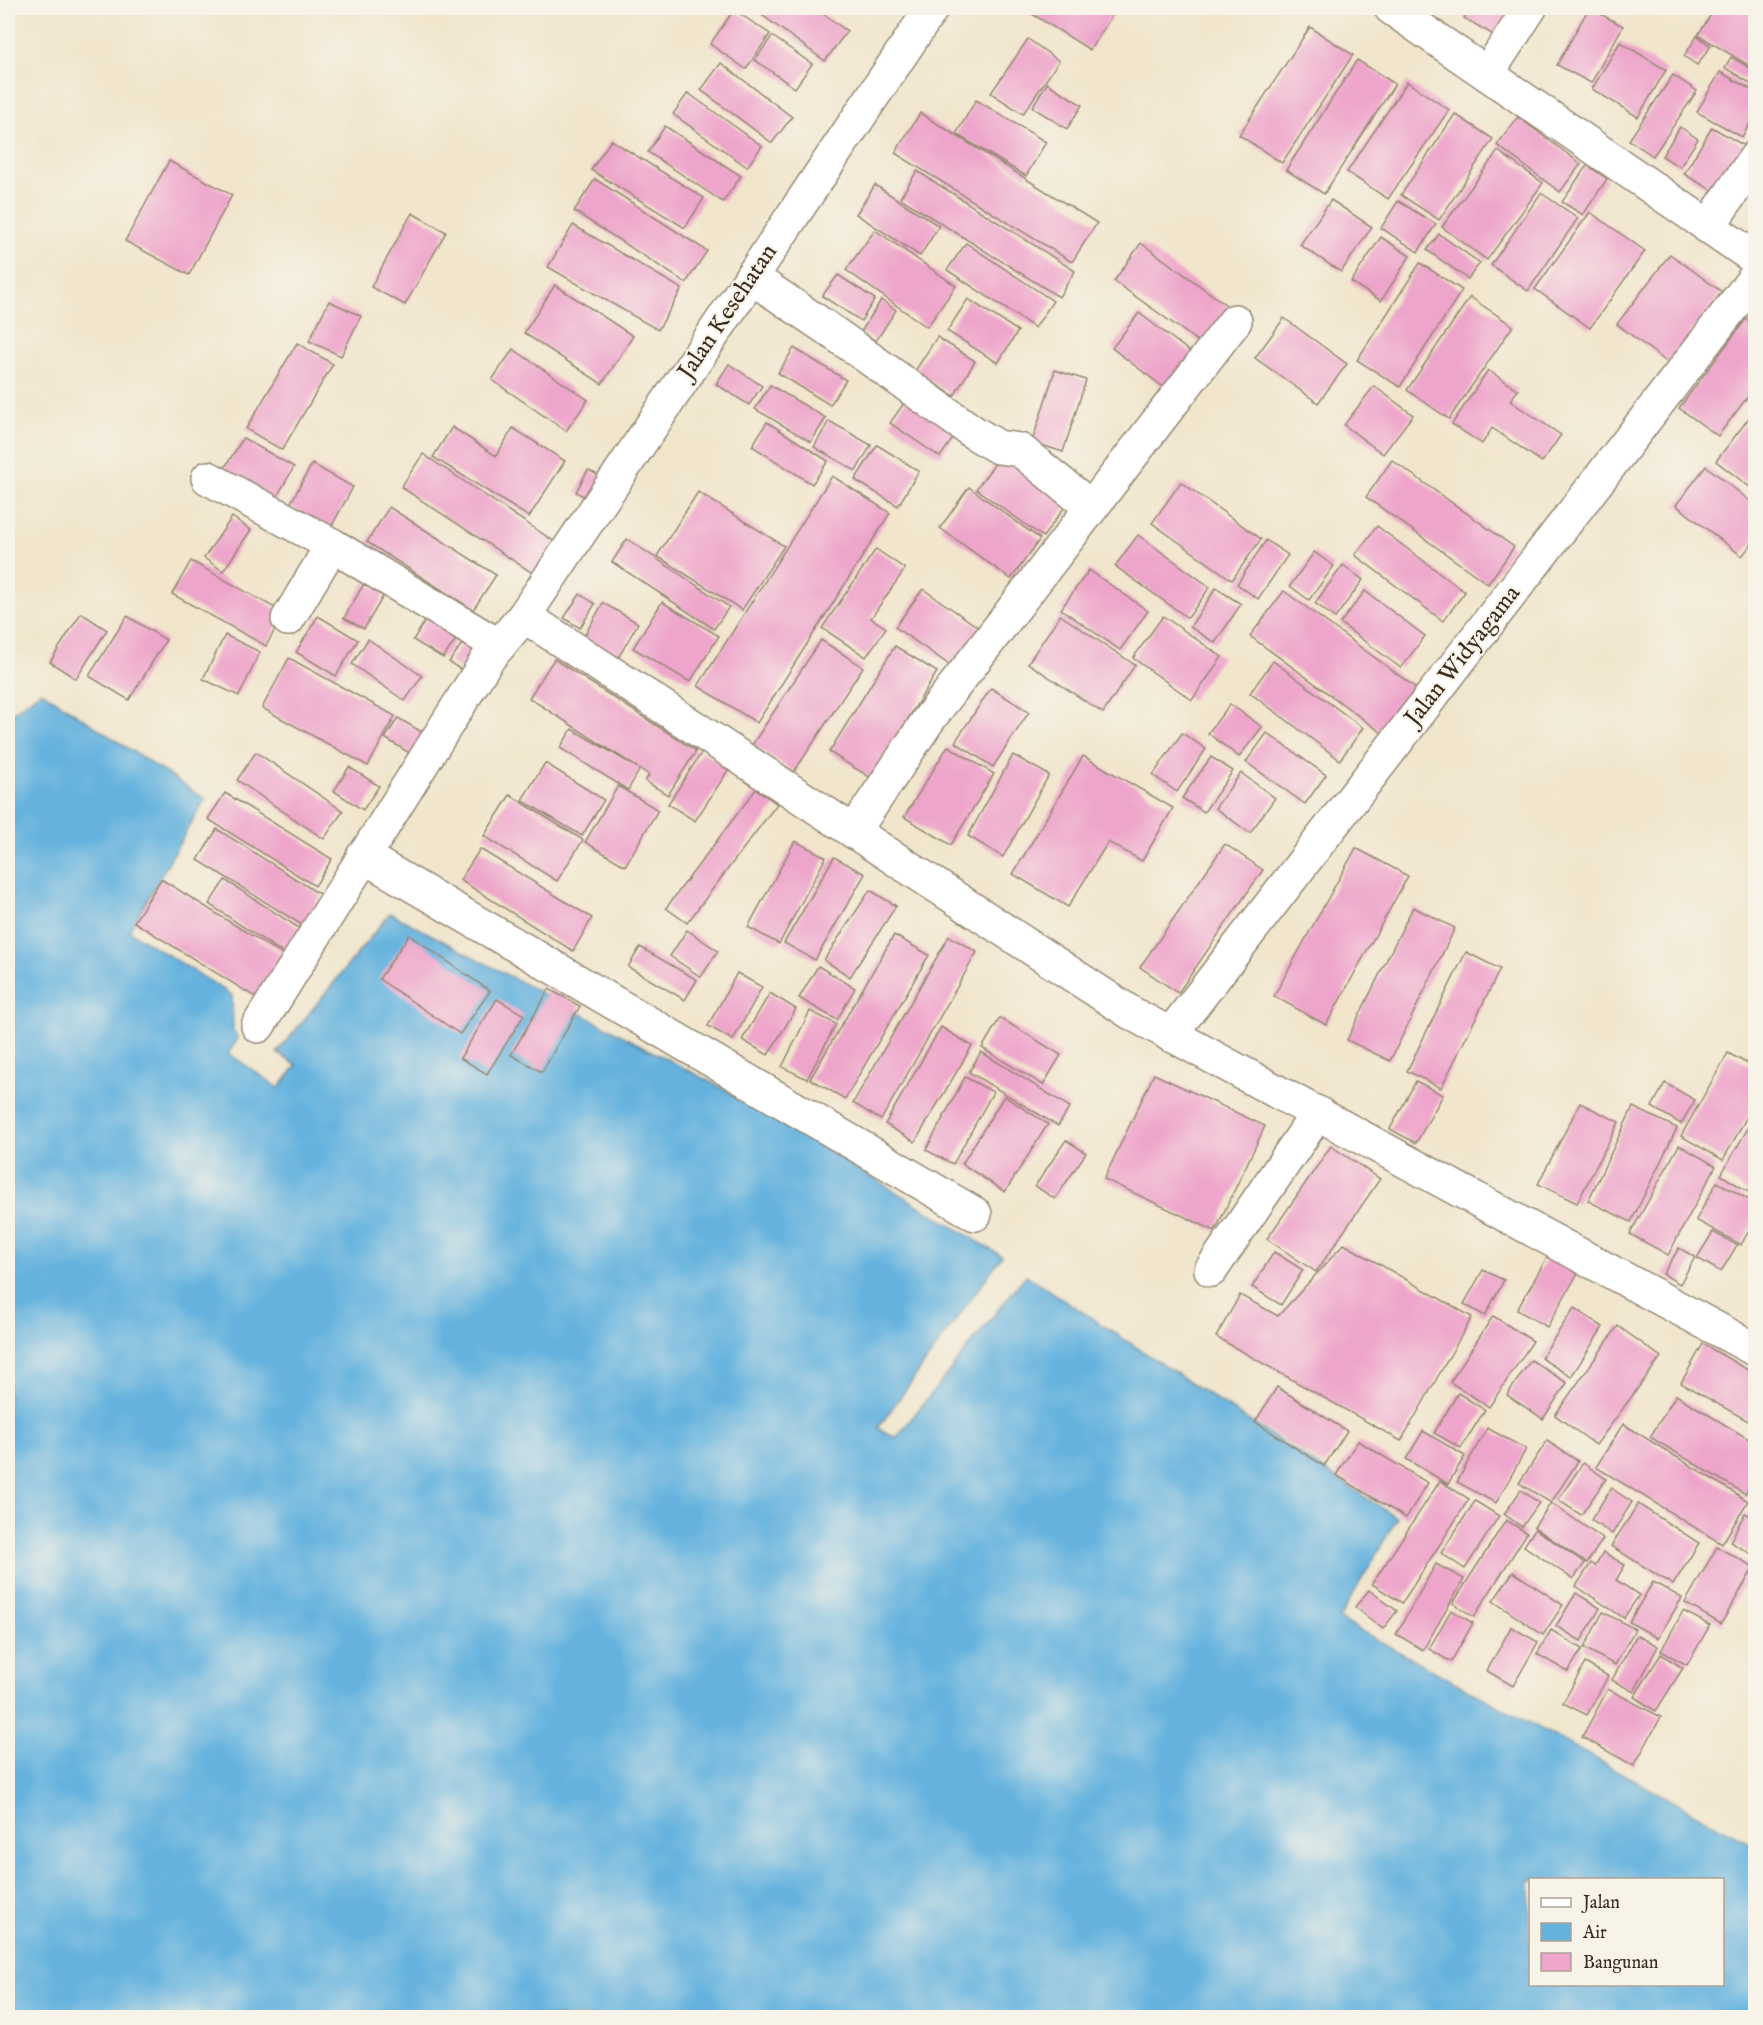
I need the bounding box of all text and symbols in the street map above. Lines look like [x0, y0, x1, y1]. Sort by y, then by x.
street label: Jalan Kesehatan [670, 238, 785, 388]
street label: Jalan Widyagama [1396, 579, 1528, 735]
legend [1529, 1878, 1724, 1986]
text: Jalan [1581, 1892, 1620, 1915]
text: Air [1582, 1922, 1607, 1945]
text: Bangunan [1583, 1952, 1659, 1975]

